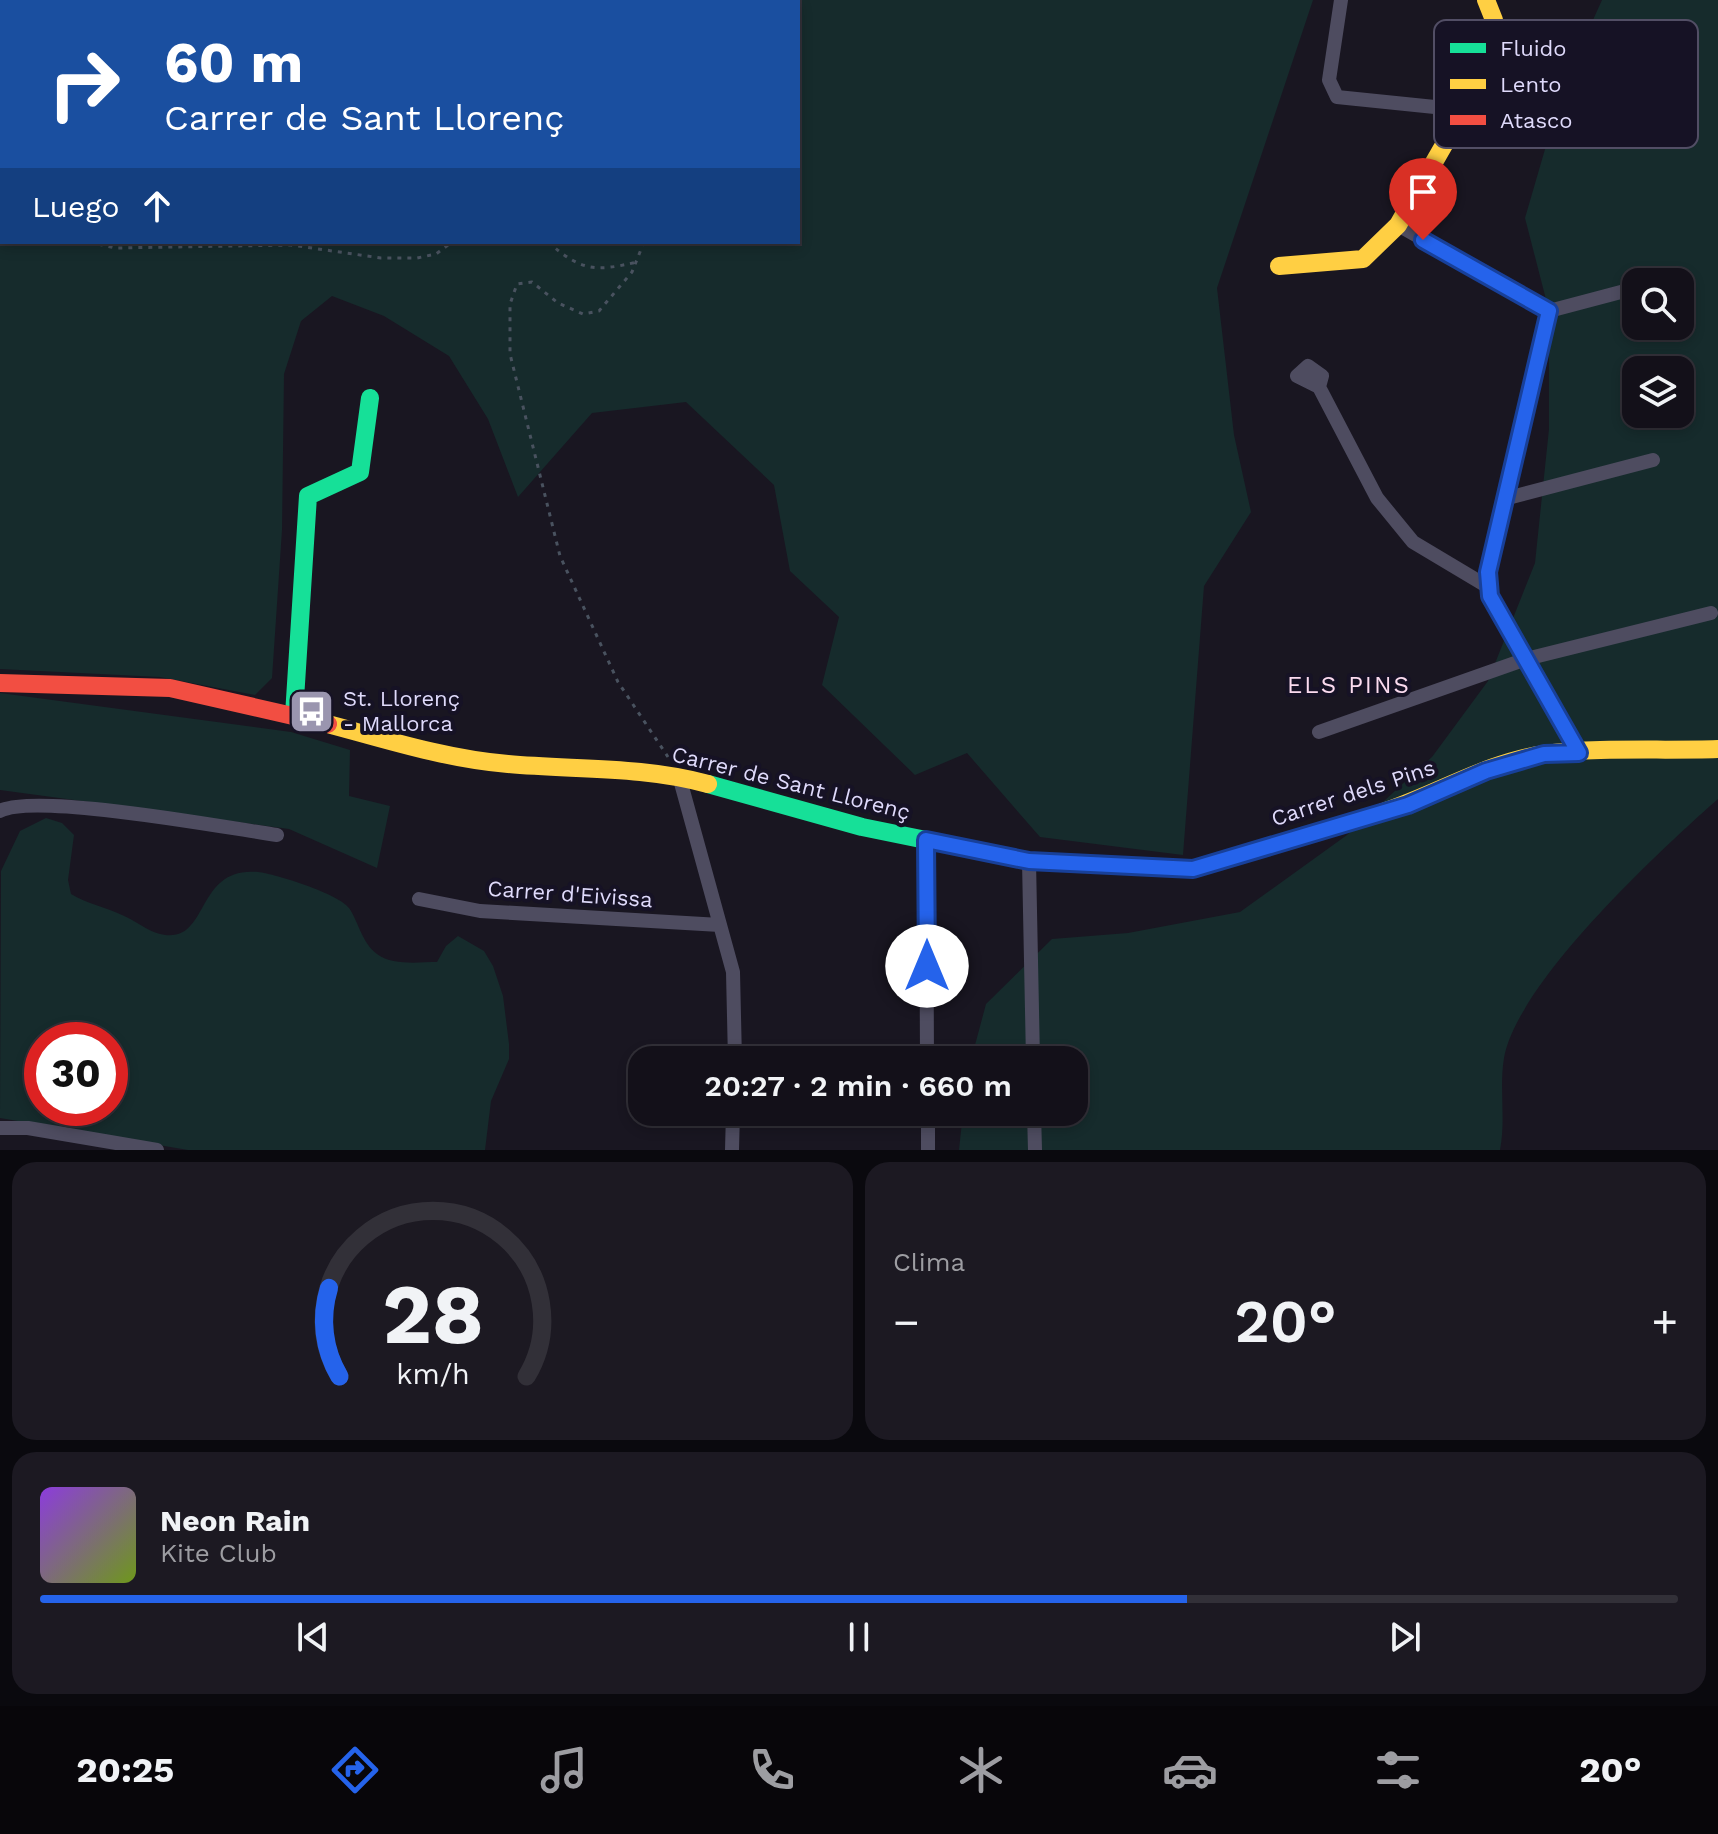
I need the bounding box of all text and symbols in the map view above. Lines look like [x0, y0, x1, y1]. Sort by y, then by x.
legend [1434, 20, 1698, 148]
text: 60 m [164, 30, 303, 96]
icon: right [32, 32, 136, 136]
text: Fluido [1500, 36, 1567, 61]
text: Lento [1500, 72, 1561, 97]
text: Carrer de Sant Llorenç [164, 97, 564, 139]
text: Atasco [1500, 108, 1573, 133]
pin [1389, 158, 1457, 240]
icon: arrive [1401, 170, 1445, 214]
icon: ahead [135, 184, 179, 228]
text: Luego [32, 189, 119, 224]
map controls [1622, 268, 1694, 428]
button: search [1622, 268, 1694, 340]
button: layers [1622, 356, 1694, 428]
district label: ELS PINS [1287, 671, 1411, 699]
place label: St. Llorenç - Mallorca [343, 686, 460, 736]
bus stop icon: St. Llorenç - Mallorca [288, 687, 336, 735]
street label: Carrer de Sant Llorenç [669, 741, 913, 825]
street label: Carrer dels Pins [1268, 755, 1438, 831]
street label: Carrer d'Eivissa [487, 876, 653, 912]
position arrow [885, 924, 969, 1008]
speed limit sign: 30 [24, 1022, 128, 1126]
text: 20:27 · 2 min · 660 m [704, 1068, 1012, 1103]
text: Clima [893, 1247, 965, 1277]
text: 28 [382, 1266, 483, 1363]
text: 20° [1234, 1286, 1337, 1357]
text: − [893, 1296, 920, 1348]
text: + [1651, 1296, 1678, 1348]
text: km/h [396, 1357, 469, 1391]
text: Neon Rain [160, 1503, 310, 1538]
text: Kite Club [160, 1538, 277, 1568]
icon: previous [291, 1615, 335, 1659]
icon: pause [837, 1615, 881, 1659]
icon: next [1383, 1615, 1427, 1659]
icon: directions [327, 1742, 383, 1798]
icon: music [536, 1742, 592, 1798]
icon: phone [744, 1742, 800, 1798]
icon: climate [953, 1742, 1009, 1798]
icon: car [1162, 1742, 1218, 1798]
icon: filters [1370, 1742, 1426, 1798]
text: 20:25 [76, 1749, 174, 1791]
text: 20° [1579, 1749, 1642, 1791]

